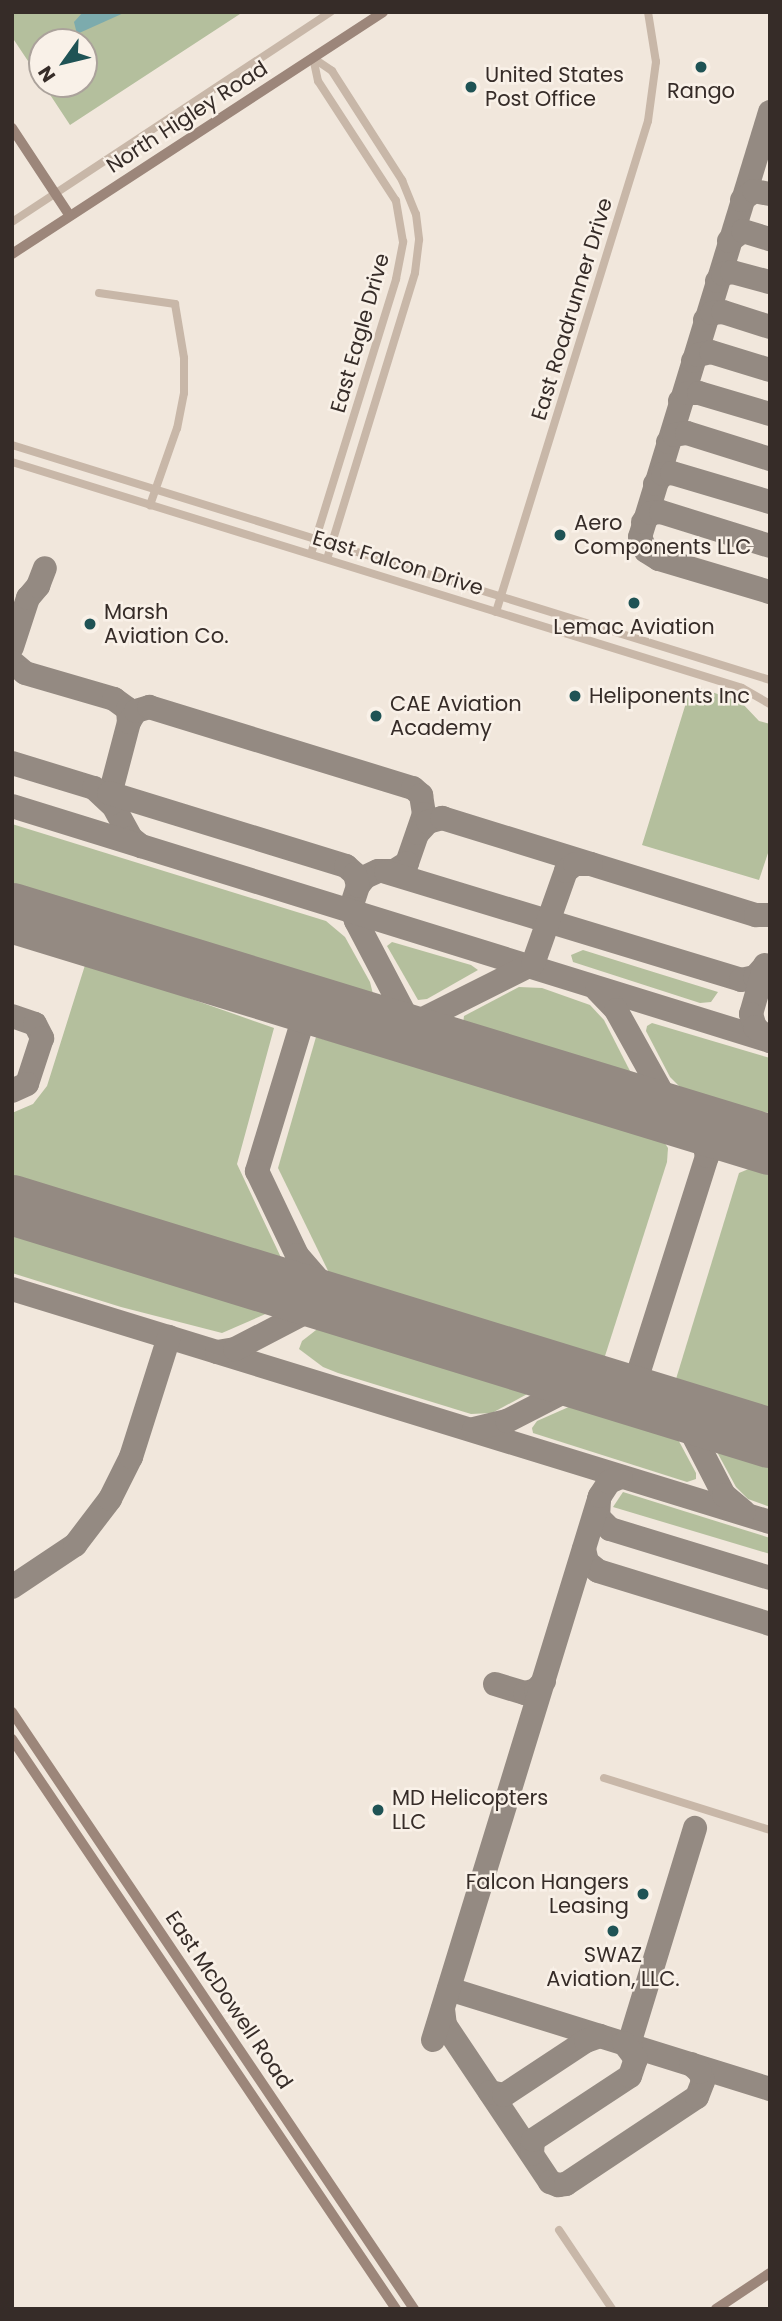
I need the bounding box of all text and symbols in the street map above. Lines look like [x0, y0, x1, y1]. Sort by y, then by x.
north arrow [28, 28, 98, 98]
street label: North Higley Road [102, 56, 272, 178]
marker: Rango [693, 59, 709, 75]
text: N [32, 60, 62, 87]
place label: United States Post Office [485, 62, 624, 112]
place label: Rango [667, 78, 735, 104]
marker: United States Post Office [463, 79, 479, 95]
street label: East Roadrunner Drive [526, 195, 618, 423]
street label: East Eagle Drive [325, 250, 395, 416]
place label: Aero Components LLC [574, 510, 751, 560]
street label: East Falcon Drive [310, 525, 486, 601]
marker: Aero Components LLC [552, 527, 568, 543]
marker: Lemac Aviation [626, 595, 642, 611]
place label: Marsh Aviation Co. [104, 599, 229, 649]
place label: Lemac Aviation [553, 614, 715, 640]
marker: Marsh Aviation Co. [82, 616, 98, 632]
place label: Heliponents Inc [589, 683, 750, 709]
marker: Heliponents Inc [567, 688, 583, 704]
place label: CAE Aviation Academy [390, 691, 522, 741]
marker: CAE Aviation Academy [368, 708, 384, 724]
place label: MD Helicopters LLC [392, 1785, 548, 1835]
marker: MD Helicopters LLC [370, 1802, 386, 1818]
place label: Falcon Hangers Leasing [466, 1869, 629, 1919]
marker: Falcon Hangers Leasing [635, 1886, 651, 1902]
street label: East McDowell Road [160, 1906, 298, 2094]
marker: SWAZ Aviation, LLC. [605, 1923, 621, 1939]
place label: SWAZ Aviation, LLC. [546, 1942, 680, 1992]

